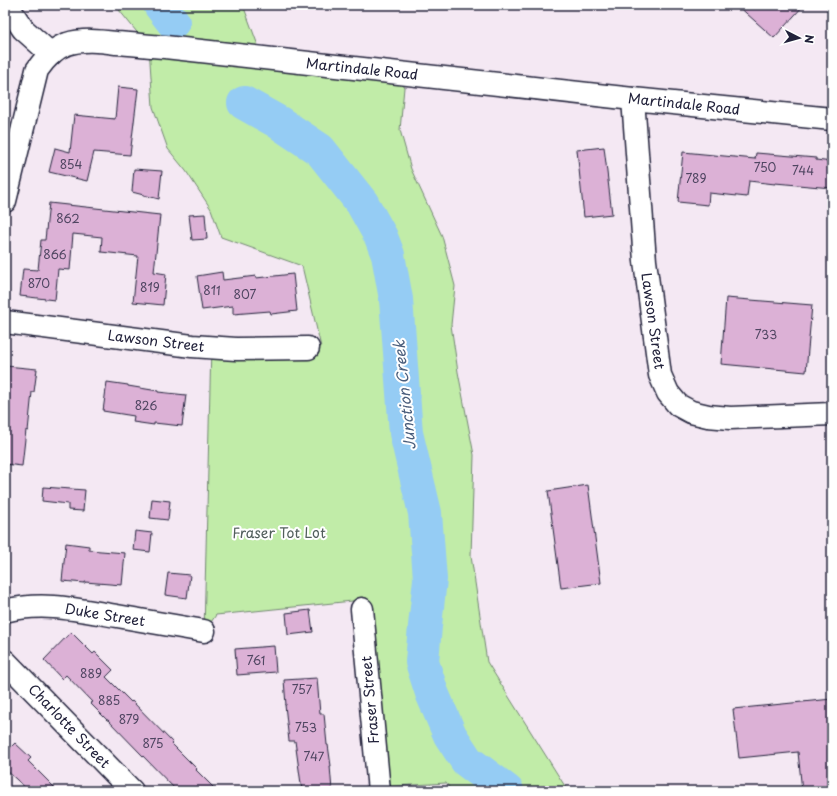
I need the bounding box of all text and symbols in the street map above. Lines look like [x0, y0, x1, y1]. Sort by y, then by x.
north arrow [779, 18, 819, 58]
text: N [801, 34, 818, 45]
street label: Martindale Road [305, 52, 419, 85]
street label: Martindale Road [627, 87, 741, 120]
house number: 854 [60, 155, 82, 173]
house number: 750 [754, 158, 777, 176]
house number: 744 [792, 161, 814, 179]
house number: 789 [686, 169, 706, 187]
house number: 862 [56, 209, 80, 227]
house number: 866 [43, 245, 67, 263]
street label: Lawson Street [636, 271, 671, 371]
house number: 870 [28, 274, 50, 292]
house number: 819 [140, 278, 160, 296]
house number: 811 [203, 281, 221, 299]
house number: 807 [234, 285, 257, 303]
street label: Lawson Street [107, 324, 206, 357]
house number: 733 [755, 325, 777, 343]
water label: Junction Creek [386, 338, 421, 451]
house number: 826 [135, 396, 157, 414]
park label: Fraser Tot Lot [232, 522, 326, 543]
street label: Duke Street [63, 598, 147, 631]
house number: 761 [247, 651, 265, 669]
street label: Fraser Street [355, 655, 384, 745]
house number: 889 [80, 664, 102, 682]
street label: Charlotte Street [24, 679, 115, 773]
house number: 757 [292, 680, 313, 698]
house number: 885 [98, 691, 120, 709]
house number: 879 [119, 710, 139, 728]
house number: 753 [295, 718, 317, 736]
house number: 875 [143, 734, 163, 752]
house number: 747 [304, 747, 325, 765]

